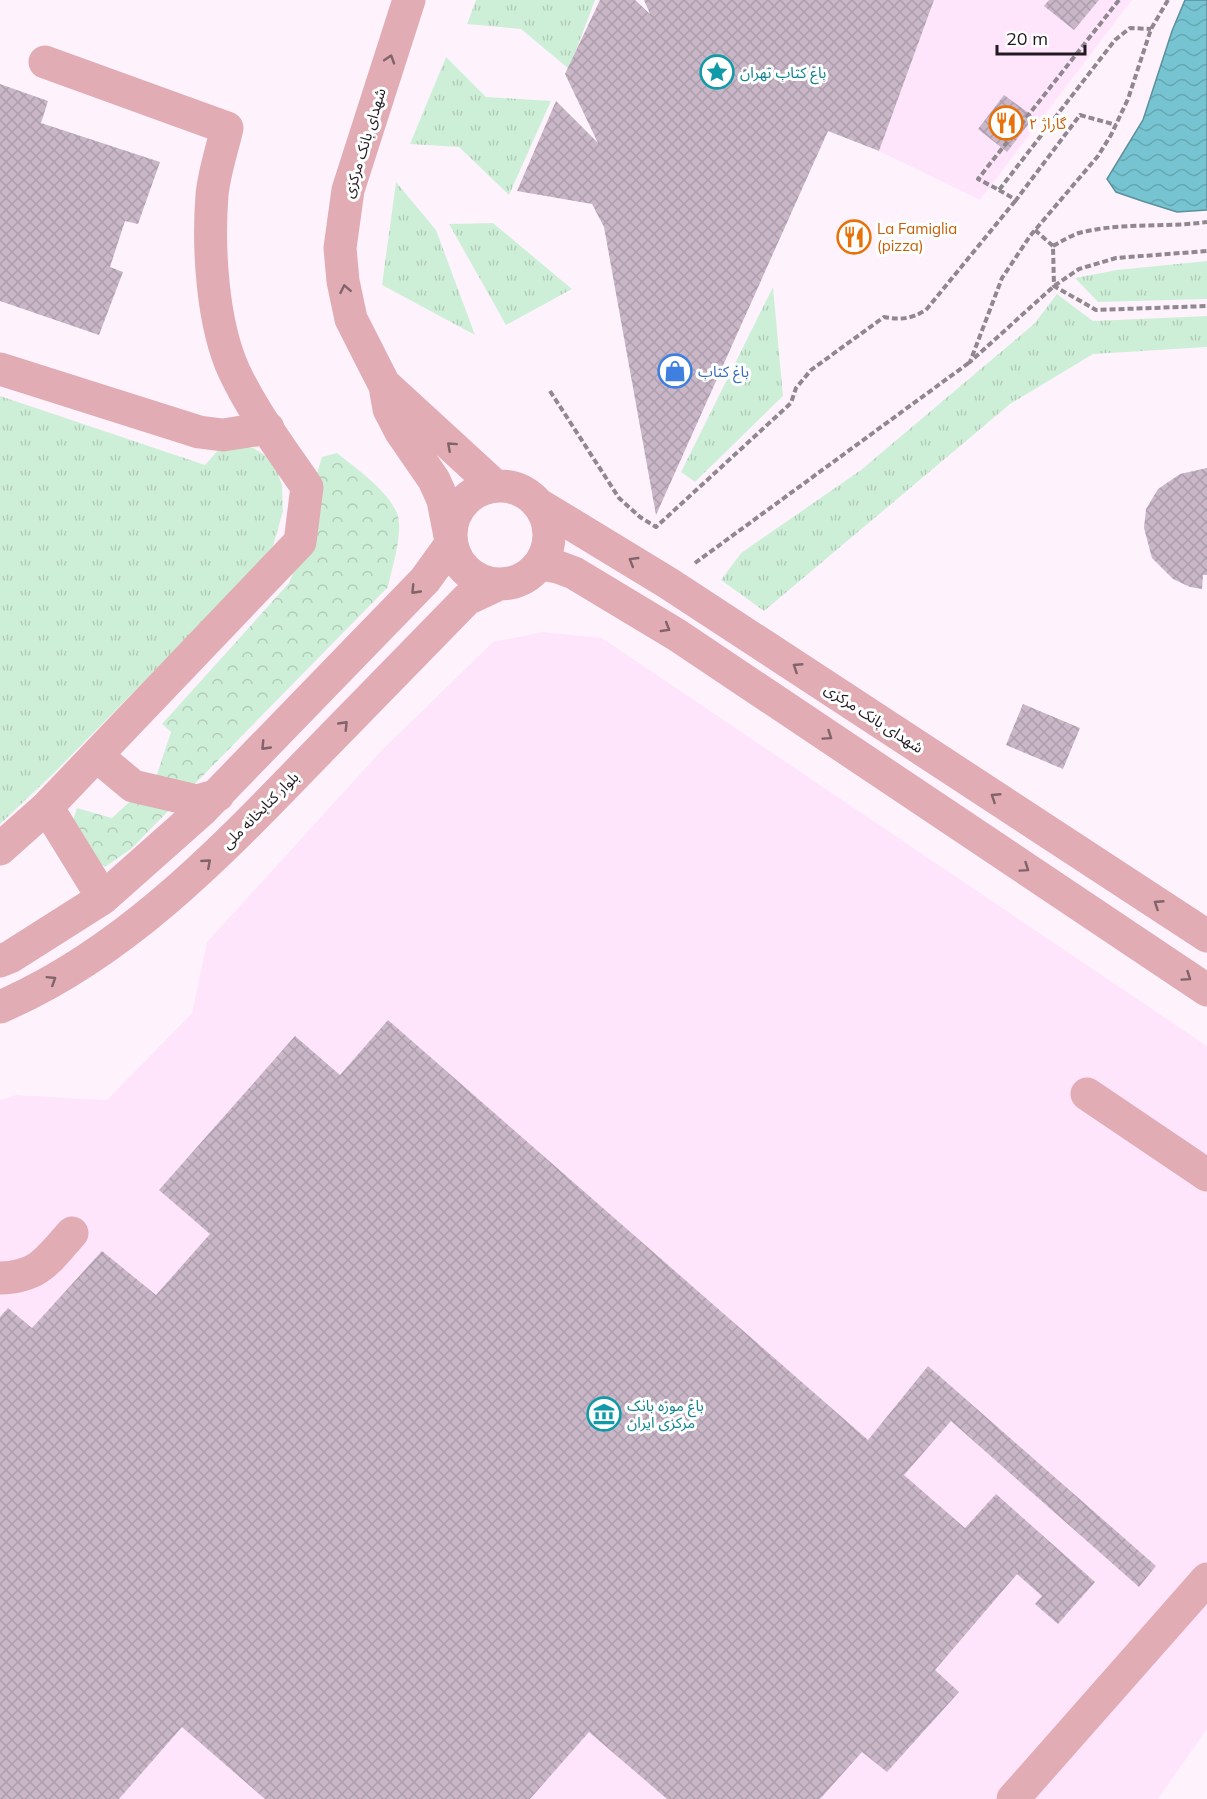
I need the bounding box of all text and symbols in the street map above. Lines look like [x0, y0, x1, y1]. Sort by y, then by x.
scale bar [997, 18, 1086, 56]
text: 20 m [1006, 27, 1048, 50]
one-way arrow [383, 54, 395, 65]
place icon: باغ کتاب تهران [699, 54, 735, 90]
place label: باغ کتاب تهران [740, 63, 826, 85]
street label: شهدای بانک مرکزی [338, 86, 390, 200]
restaurant icon: گاراژ ۲ [988, 105, 1024, 141]
place label: گاراژ ۲ [1029, 114, 1067, 133]
restaurant icon: La Famiglia (pizza) [836, 219, 872, 255]
place label: La Famiglia (pizza) [877, 219, 957, 255]
one-way arrow [339, 284, 352, 294]
shop icon: باغ کتاب [657, 353, 693, 389]
place label: باغ کتاب [698, 362, 749, 384]
one-way arrow [447, 442, 457, 453]
one-way arrow [629, 557, 639, 569]
one-way arrow [411, 584, 422, 594]
one-way arrow [660, 621, 670, 633]
one-way arrow [792, 663, 803, 674]
street label: شهدای بانک مرکزی [821, 679, 927, 757]
one-way arrow [337, 721, 348, 732]
one-way arrow [822, 729, 832, 741]
one-way arrow [261, 739, 272, 749]
street label: بلوار کتابخانه ملی [217, 767, 303, 853]
one-way arrow [991, 792, 1001, 804]
one-way arrow [200, 859, 211, 870]
one-way arrow [1018, 861, 1029, 872]
one-way arrow [1154, 899, 1164, 911]
one-way arrow [1181, 969, 1191, 981]
one-way arrow [45, 976, 56, 987]
museum icon: باغ موزه بانک مرکزی ایران [586, 1396, 622, 1432]
place label: باغ موزه بانک مرکزی ایران [627, 1396, 704, 1432]

